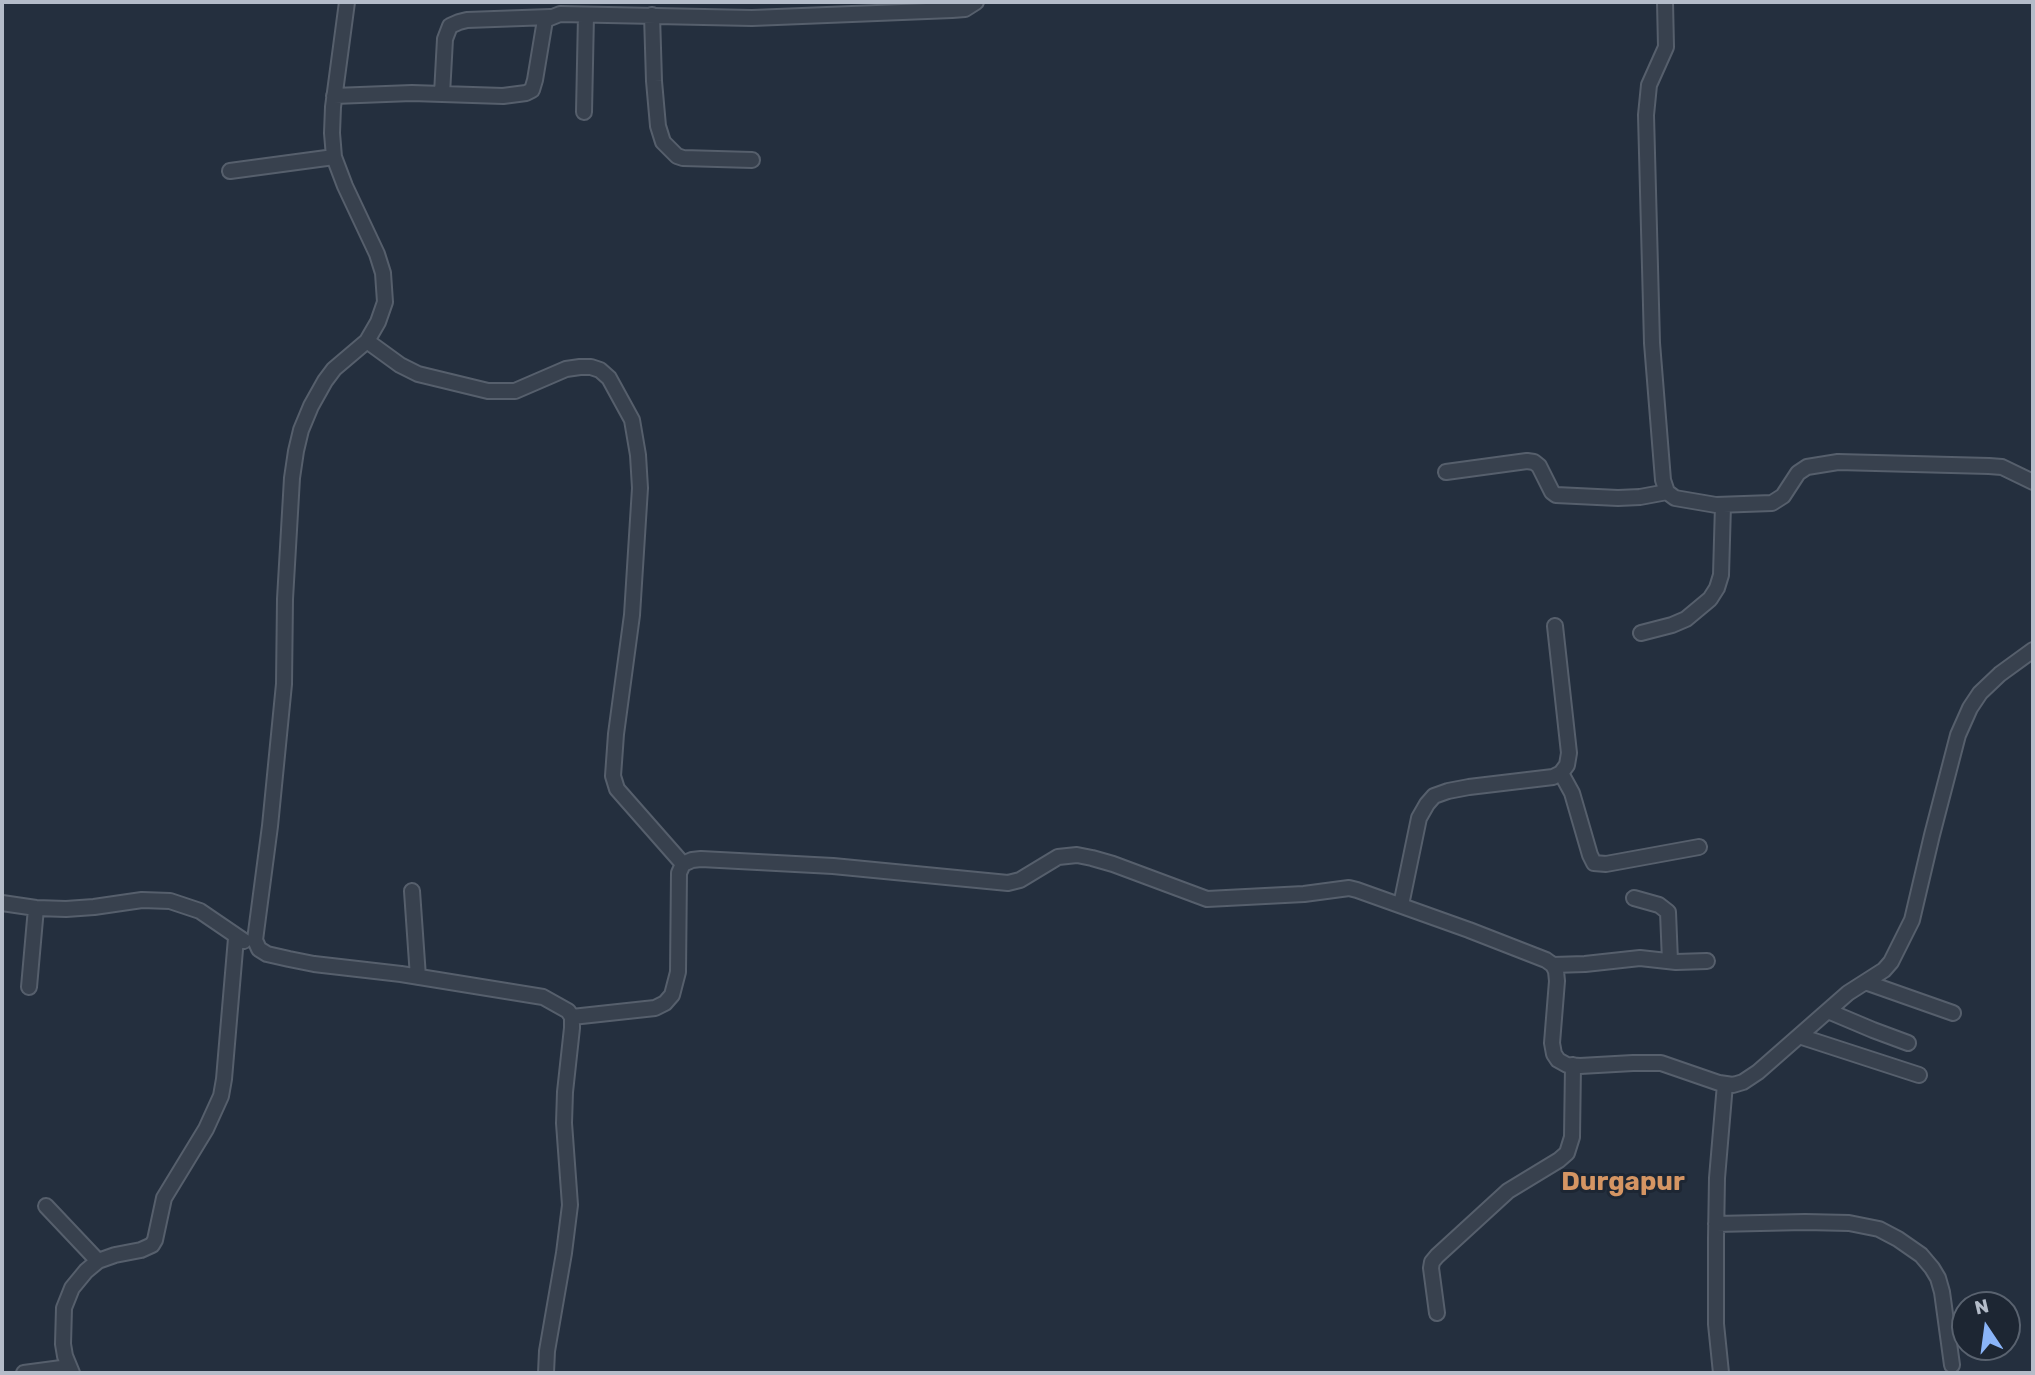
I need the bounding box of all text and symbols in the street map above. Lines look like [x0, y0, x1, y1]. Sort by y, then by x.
district label: Durgapur [1561, 1166, 1685, 1198]
north arrow [1951, 1291, 2021, 1361]
text: N [1972, 1294, 1991, 1320]

